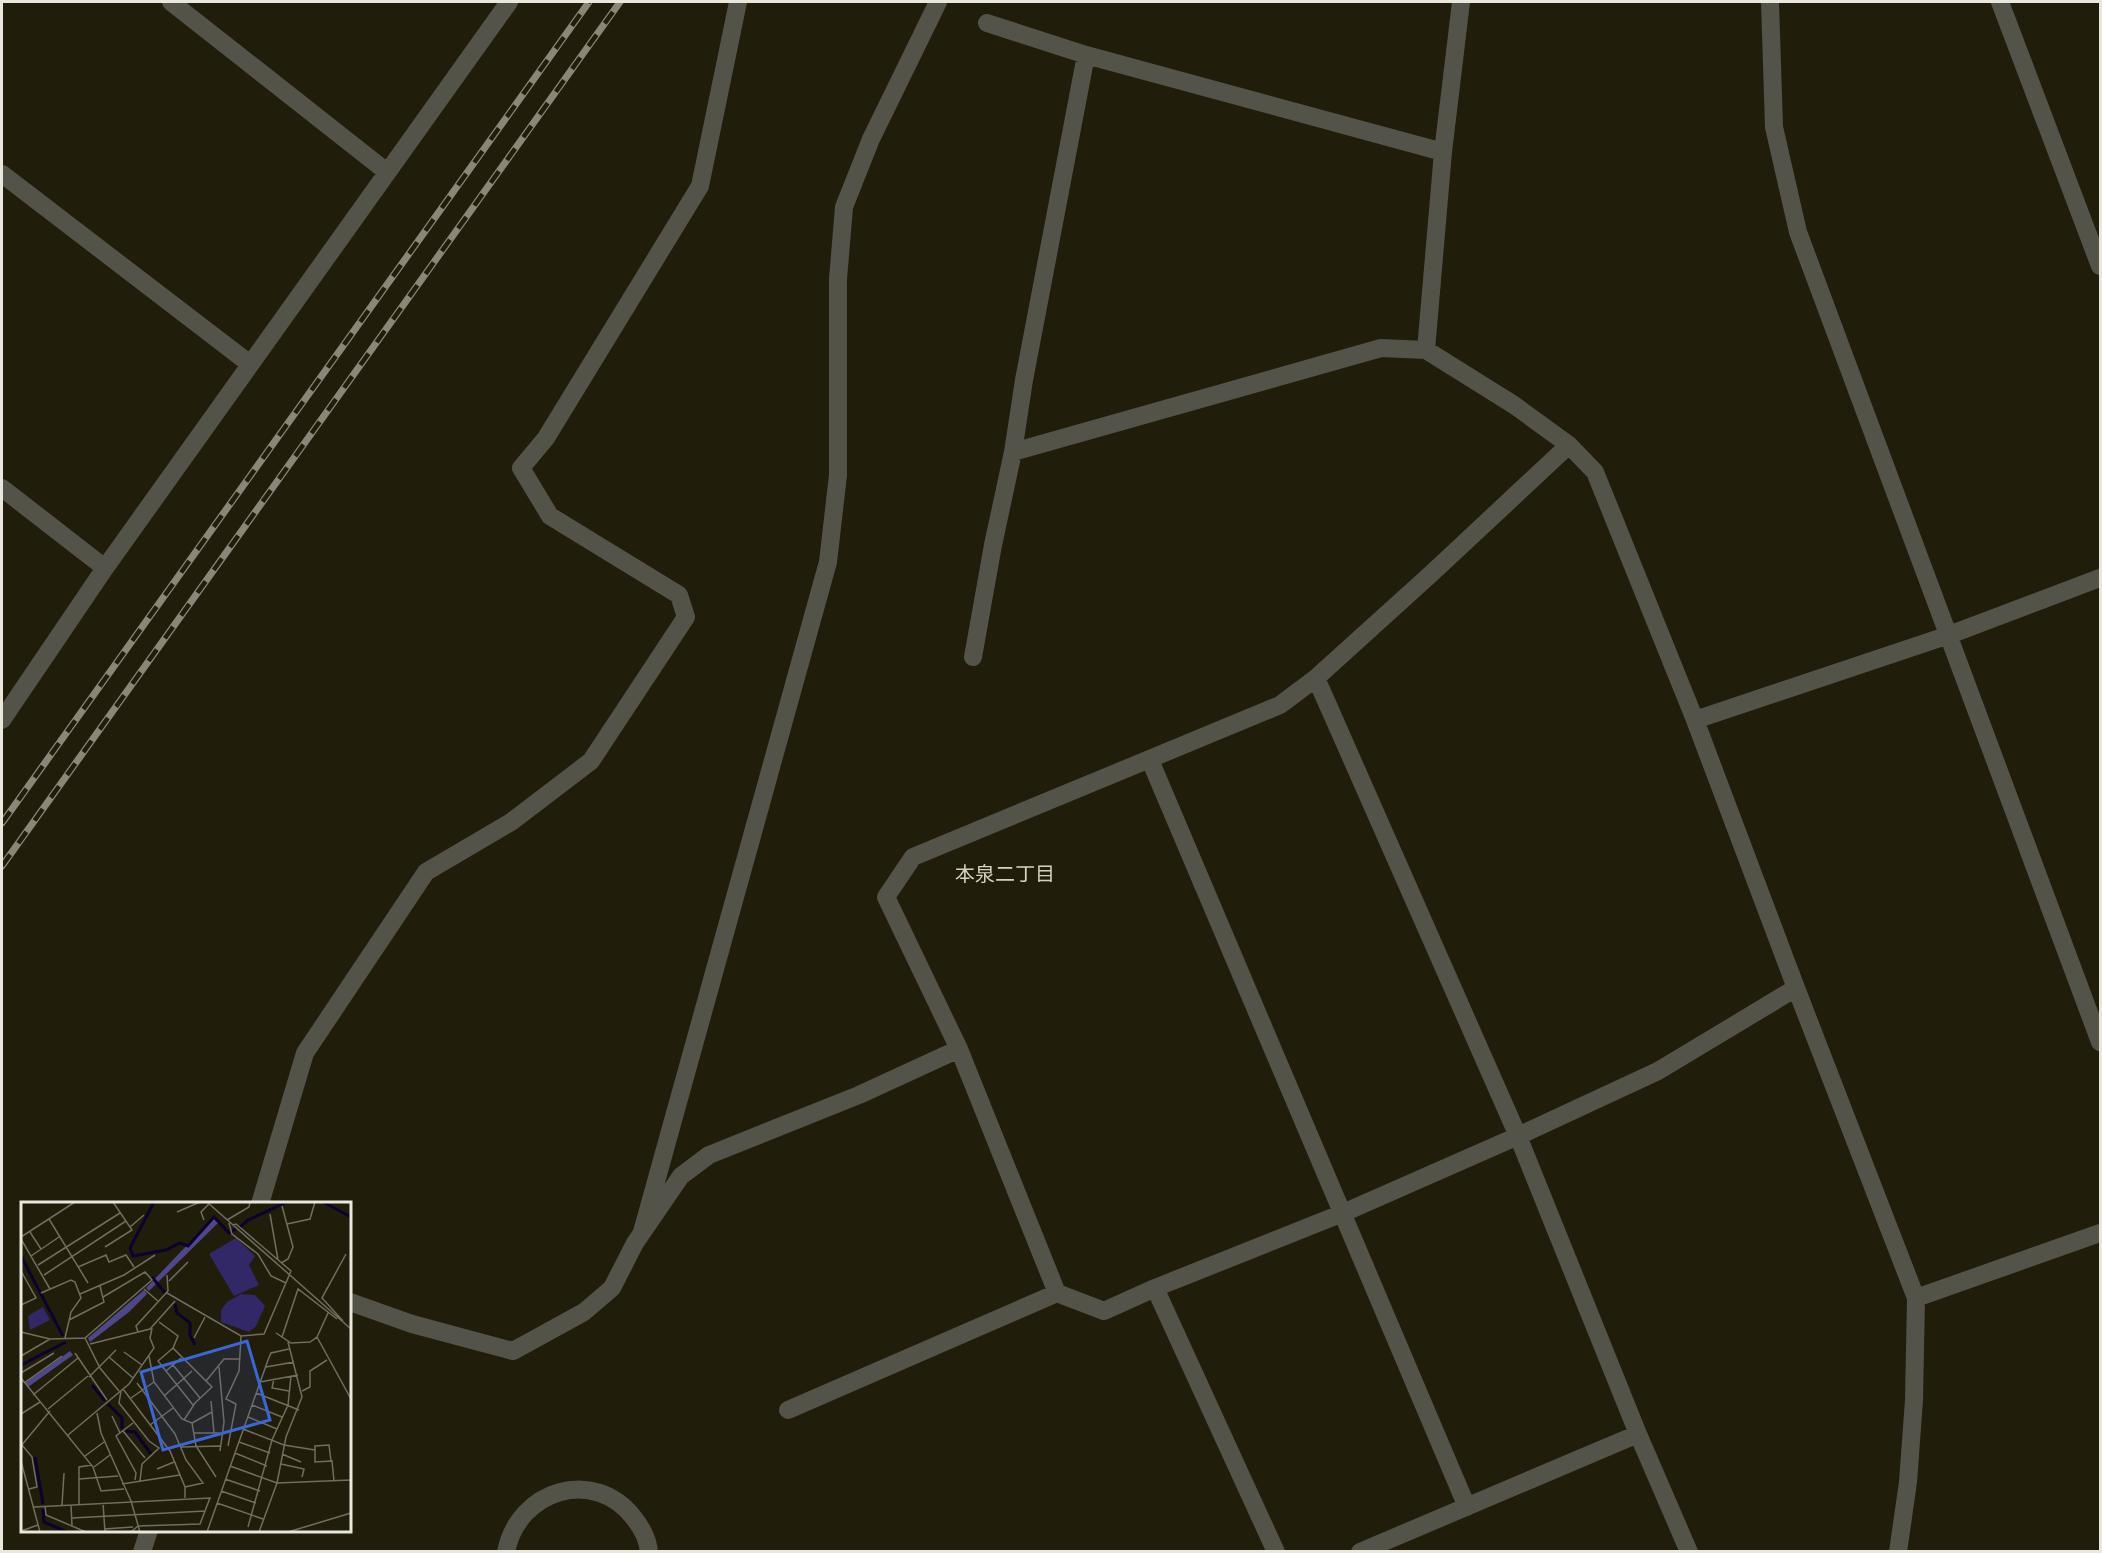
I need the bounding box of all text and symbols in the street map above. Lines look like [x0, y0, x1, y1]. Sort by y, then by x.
district label: 本泉二丁目 [955, 861, 1055, 885]
inset map [21, 1202, 351, 1532]

